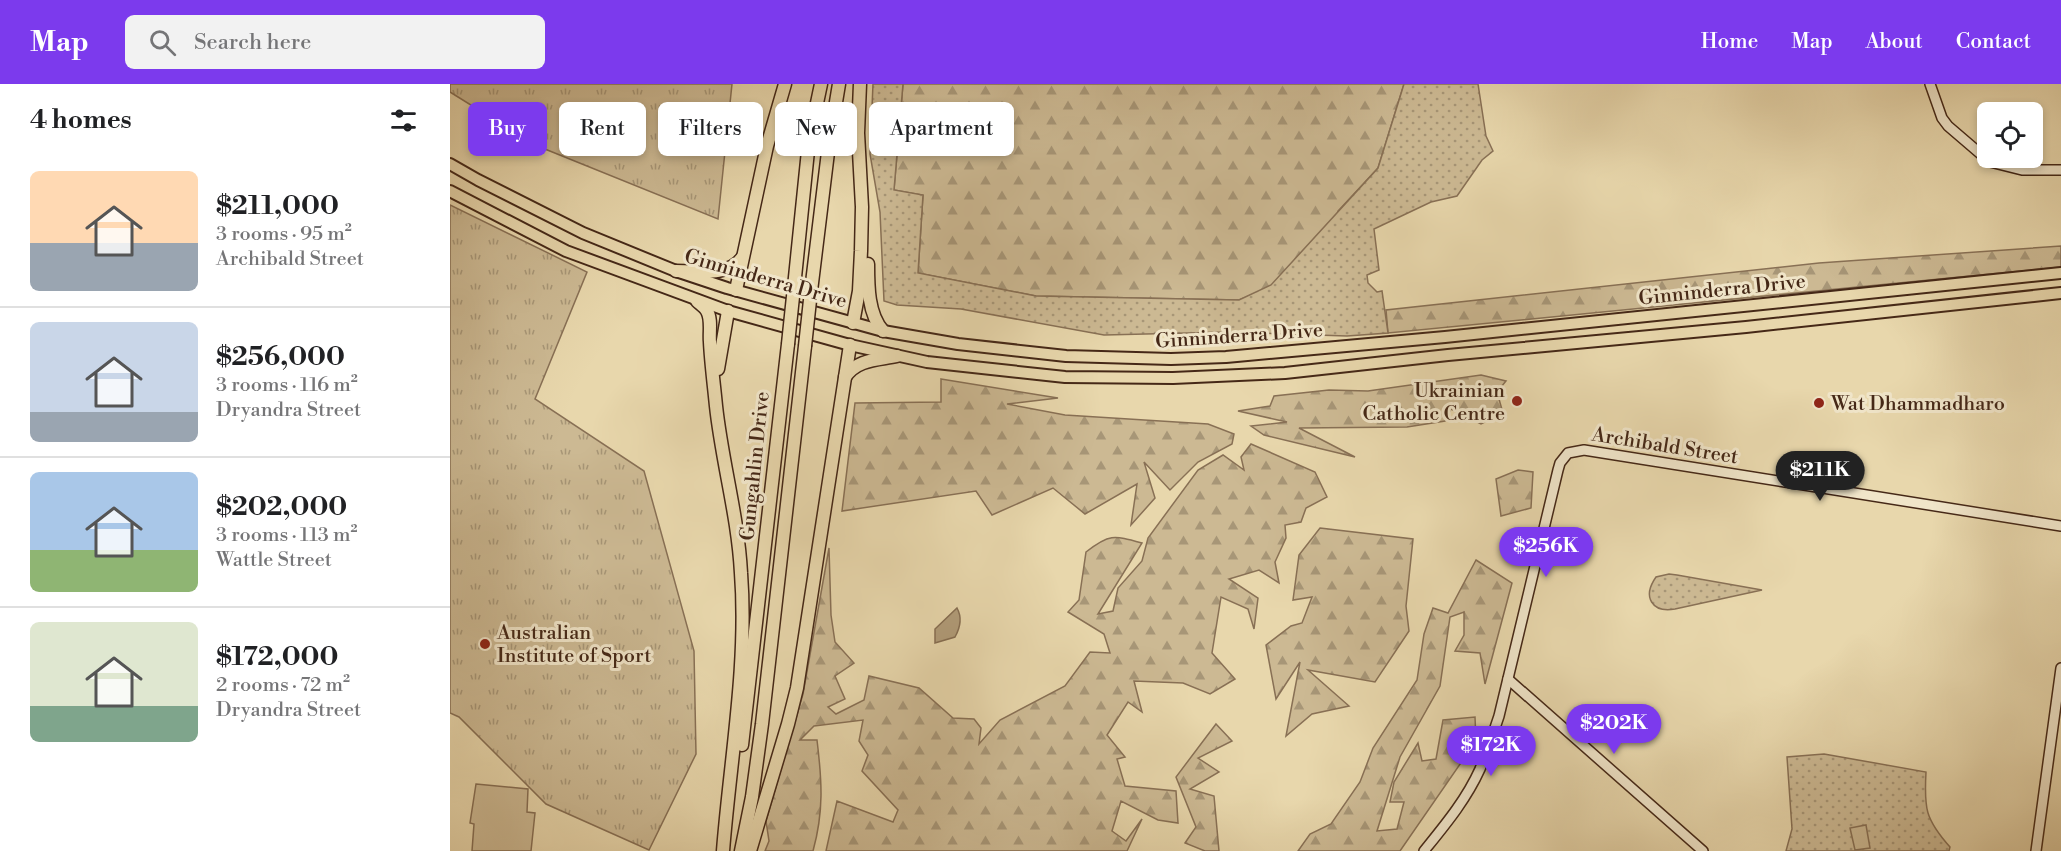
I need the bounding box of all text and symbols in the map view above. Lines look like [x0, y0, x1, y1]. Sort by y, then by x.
search box [125, 15, 545, 69]
text: Map [30, 25, 89, 60]
icon: search [146, 26, 179, 59]
text: Search here [194, 29, 311, 56]
text: Home [1701, 29, 1758, 55]
text: Map [1791, 29, 1833, 55]
text: About [1866, 29, 1923, 55]
text: Contact [1956, 29, 2031, 55]
chip: Buy [468, 102, 547, 156]
chip: Rent [559, 102, 646, 156]
chip: Filters [658, 102, 763, 156]
chip: New [775, 102, 857, 156]
chip: Apartment [869, 102, 1014, 156]
map controls [1977, 102, 2043, 168]
button: locate [1977, 102, 2043, 168]
text: 4 homes [30, 104, 132, 136]
icon: filters [387, 104, 420, 137]
text: $211,000 [216, 190, 339, 222]
icon: home [78, 195, 150, 267]
text: 3 rooms · 95 m² [216, 222, 352, 247]
street label: Ginninderra Drive [681, 244, 850, 315]
text: Archibald Street [216, 247, 364, 272]
street label: Ginninderra Drive [1637, 269, 1807, 312]
street label: Ginninderra Drive [1154, 318, 1324, 355]
text: $256,000 [216, 341, 345, 373]
icon: home [78, 346, 150, 418]
text: 3 rooms · 116 m² [216, 373, 358, 398]
place label: Ukrainian Catholic Centre [1363, 379, 1505, 427]
street label: Gungahlin Drive [735, 390, 776, 542]
place label: Wat Dhammadharo [1830, 392, 2005, 417]
marker: Ukrainian Catholic Centre [1510, 394, 1524, 408]
marker: Wat Dhammadharo [1812, 396, 1826, 410]
text: Dryandra Street [216, 398, 361, 423]
street label: Archibald Street [1589, 422, 1740, 470]
pin: $211K [1778, 451, 1862, 502]
text: $211K [1790, 458, 1850, 483]
text: $202,000 [216, 491, 347, 523]
icon: home [78, 496, 150, 568]
text: 3 rooms · 113 m² [216, 523, 357, 548]
pin: $256K [1504, 527, 1588, 578]
text: $256K [1513, 534, 1579, 559]
text: Wattle Street [216, 548, 332, 573]
place label: Australian Institute of Sport [496, 621, 651, 669]
marker: Australian Institute of Sport [478, 637, 492, 651]
text: $172,000 [216, 641, 338, 673]
icon: home [78, 646, 150, 718]
text: 2 rooms · 72 m² [216, 673, 350, 698]
text: Dryandra Street [216, 698, 361, 723]
pin: $202K [1572, 704, 1656, 755]
text: $202K [1580, 711, 1648, 736]
pin: $172K [1449, 726, 1533, 777]
text: $172K [1461, 733, 1521, 758]

